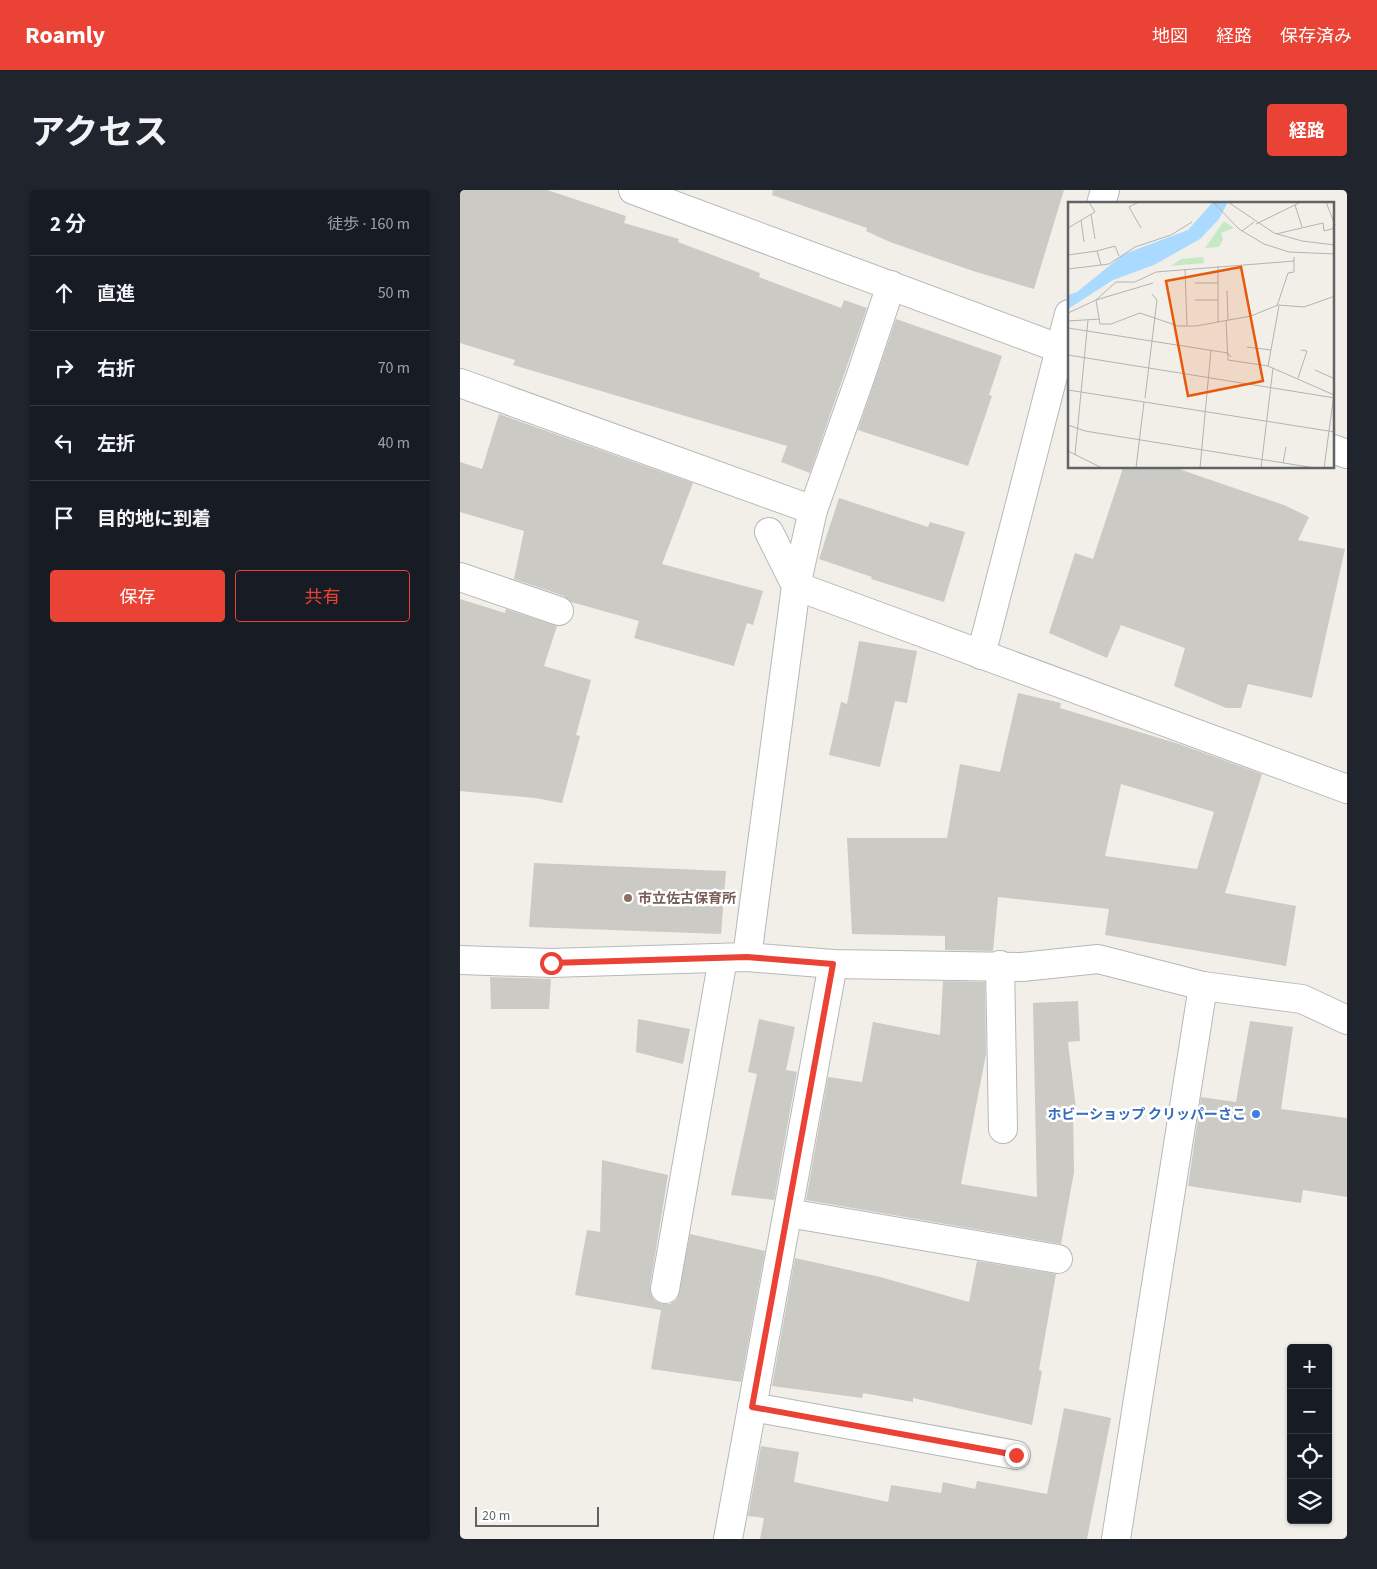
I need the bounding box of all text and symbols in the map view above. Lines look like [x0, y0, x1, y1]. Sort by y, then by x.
text: Roamly [25, 18, 105, 53]
text: 地図 [1152, 24, 1188, 49]
text: 経路 [1216, 24, 1252, 49]
text: 保存済み [1280, 24, 1352, 49]
button: 経路 [1267, 104, 1347, 156]
text: アクセス [30, 108, 168, 158]
inset map [1068, 202, 1334, 469]
text: 2 分 [50, 209, 86, 239]
text: 徒歩 · 160 m [327, 213, 410, 235]
icon: ahead [50, 279, 78, 307]
text: 直進 [97, 281, 135, 308]
text: 50 m [378, 282, 410, 304]
icon: right [50, 354, 78, 382]
text: 右折 [97, 356, 135, 383]
text: 70 m [378, 357, 410, 379]
icon: left [50, 429, 78, 457]
text: 左折 [97, 431, 135, 458]
text: 40 m [378, 432, 410, 454]
icon: arrive [50, 504, 78, 532]
text: 目的地に到着 [97, 506, 211, 533]
button: 保存 [50, 570, 225, 622]
button: 共有 [235, 570, 410, 622]
place label: 市立佐古保育所 [638, 889, 736, 909]
marker: 市立佐古保育所 [622, 892, 634, 904]
route start [540, 952, 563, 975]
place label: ホビーショップ クリッパーさこ [1047, 1105, 1246, 1125]
marker: ホビーショップ クリッパーさこ [1250, 1108, 1262, 1120]
map controls [1287, 1344, 1332, 1524]
button: + [1287, 1344, 1332, 1389]
button: − [1287, 1389, 1332, 1434]
button: locate [1287, 1434, 1332, 1479]
route end [1005, 1444, 1028, 1467]
button: layers [1287, 1479, 1332, 1524]
scale bar [475, 1504, 599, 1527]
text: 20 m [482, 1506, 510, 1526]

